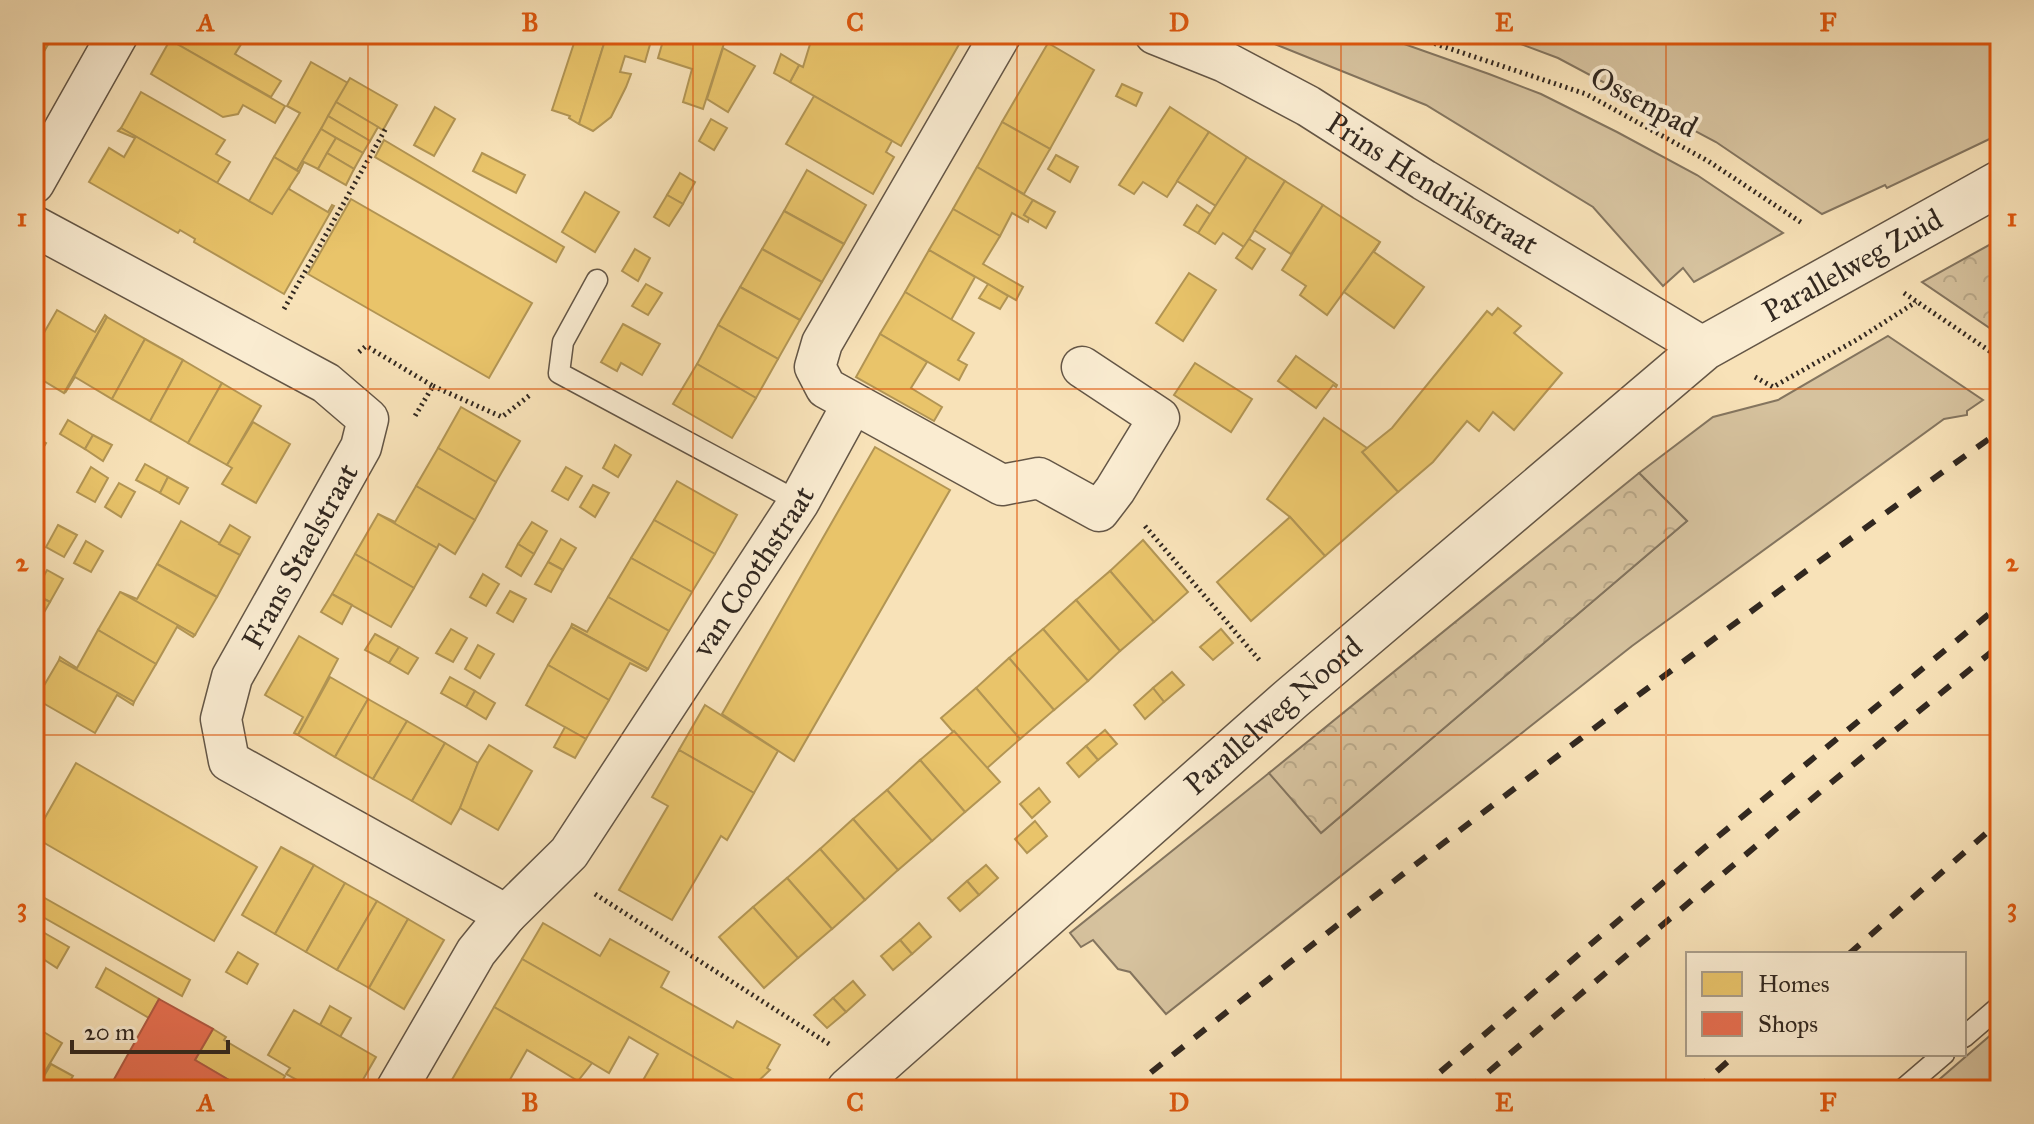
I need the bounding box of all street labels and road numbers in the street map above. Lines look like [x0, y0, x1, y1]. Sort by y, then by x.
street label: Ossenpad [1584, 59, 1704, 145]
street label: Prins Hendrikstraat [1320, 105, 1545, 263]
street label: Parallelweg Zuid [1756, 201, 1948, 330]
street label: Frans Staelstraat [234, 457, 366, 655]
street label: van Coothstraat [684, 480, 822, 665]
street label: Parallelweg Noord [1177, 628, 1369, 803]

